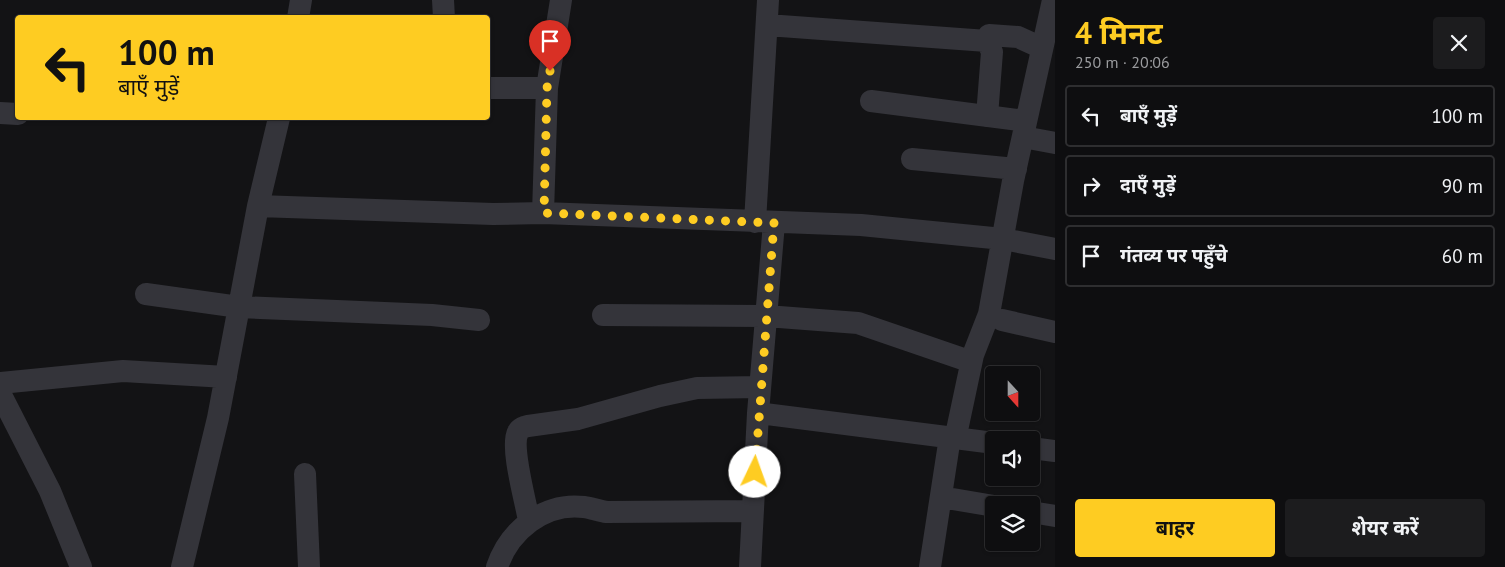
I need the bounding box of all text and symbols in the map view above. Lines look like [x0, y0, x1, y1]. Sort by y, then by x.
text: 4 मिनट [1075, 13, 1163, 52]
button: close [1433, 17, 1485, 69]
pin [529, 20, 571, 71]
icon: arrive [536, 27, 564, 55]
text: 100 m [118, 29, 215, 75]
icon: left [35, 35, 100, 100]
text: 250 m · 20:06 [1075, 52, 1170, 72]
text: बाएँ मुड़ें [118, 73, 179, 101]
icon: left [1077, 102, 1105, 130]
text: बाएँ मुड़ें [1120, 103, 1177, 127]
text: 100 m [1431, 104, 1483, 128]
icon: right [1077, 172, 1105, 200]
text: दाएँ मुड़ें [1120, 173, 1176, 197]
text: 90 m [1442, 174, 1483, 198]
icon: arrive [1077, 242, 1105, 270]
text: गंतव्य पर पहुँचे [1120, 243, 1227, 267]
text: 60 m [1442, 244, 1483, 268]
north arrow [985, 366, 1040, 421]
map controls [985, 366, 1040, 551]
button: sound [985, 431, 1040, 486]
position arrow [728, 445, 780, 497]
button: layers [985, 496, 1040, 551]
button: बाहर [1075, 499, 1275, 557]
button: शेयर करें [1285, 499, 1485, 557]

